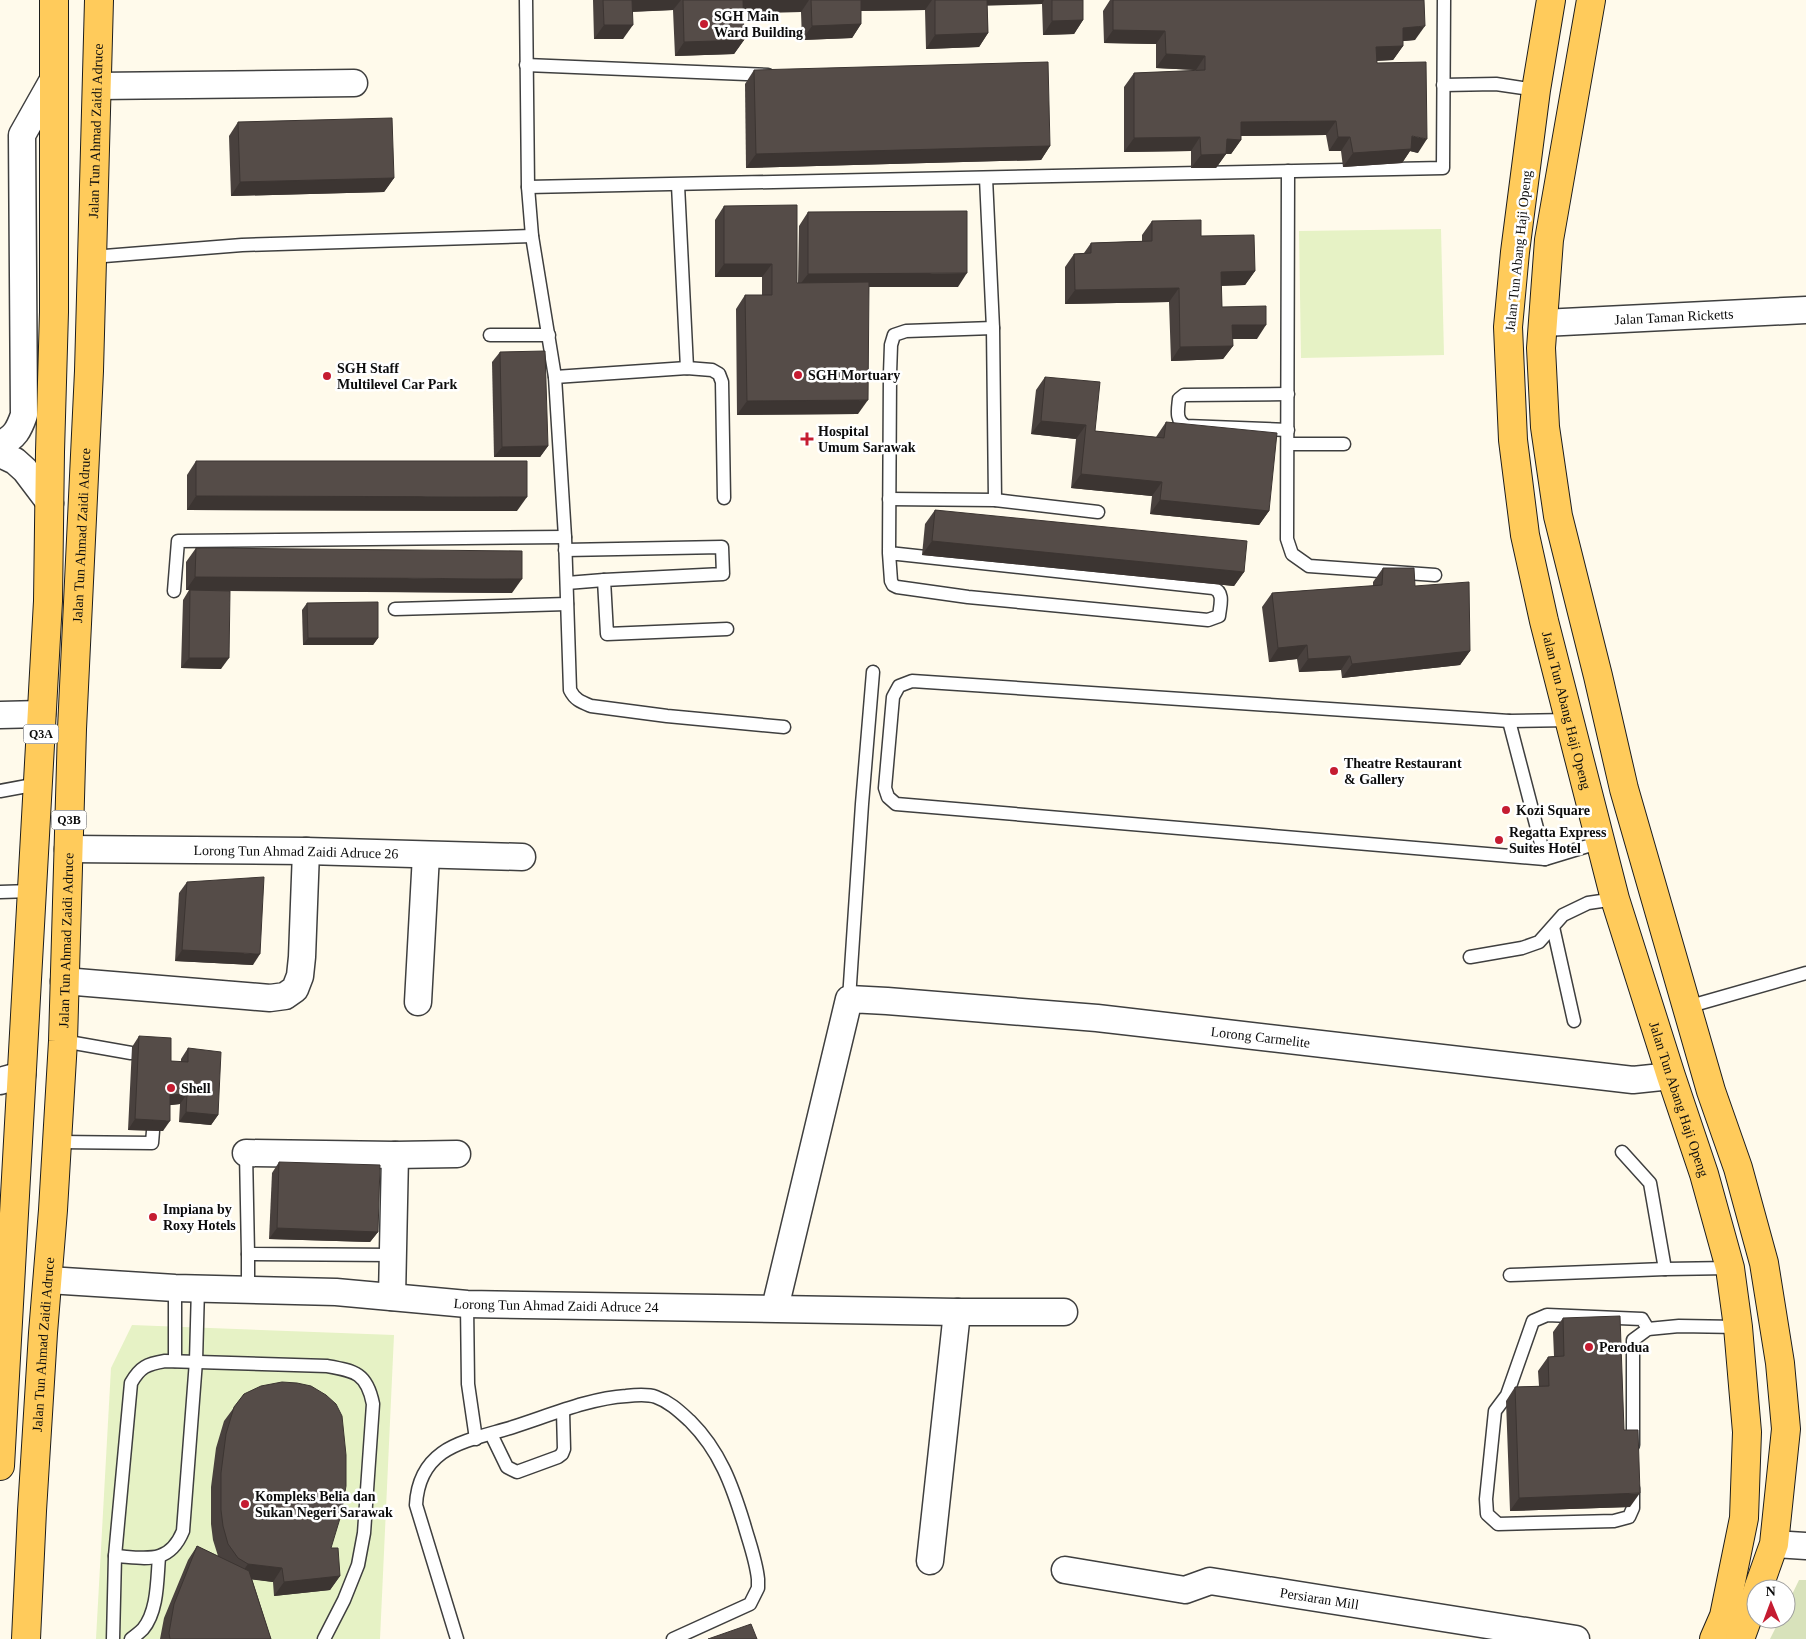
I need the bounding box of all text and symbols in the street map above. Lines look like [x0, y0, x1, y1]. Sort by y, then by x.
place label: SGH Main Ward Building [714, 9, 803, 40]
marker: SGH Main Ward Building [698, 18, 710, 30]
street label: Jalan Tun Ahmad Zaidi Adruce [86, 43, 106, 219]
street label: Jalan Tun Abang Haji Openg [1503, 169, 1534, 333]
street label: Jalan Taman Ricketts [1614, 307, 1734, 327]
place label: SGH Staff Multilevel Car Park [337, 361, 457, 392]
place label: SGH Mortuary [808, 368, 900, 383]
marker: SGH Mortuary [792, 369, 804, 381]
marker: SGH Staff Multilevel Car Park [321, 370, 333, 382]
place label: Hospital Umum Sarawak [818, 424, 916, 455]
marker: Hospital Umum Sarawak [800, 432, 814, 446]
street label: Jalan Tun Ahmad Zaidi Adruce [70, 448, 93, 623]
street label: Jalan Tun Abang Haji Openg [1539, 630, 1594, 791]
road number: Q3A [23, 724, 58, 744]
place label: Theatre Restaurant & Gallery [1344, 756, 1462, 787]
marker: Theatre Restaurant & Gallery [1328, 765, 1340, 777]
place label: Kozi Square [1516, 803, 1590, 818]
marker: Kozi Square [1500, 804, 1512, 816]
road number: Q3B [52, 810, 86, 830]
place label: Regatta Express Suites Hotel [1509, 825, 1607, 856]
marker: Regatta Express Suites Hotel [1493, 834, 1505, 846]
street label: Lorong Tun Ahmad Zaidi Adruce 26 [193, 843, 399, 862]
street label: Jalan Tun Ahmad Zaidi Adruce [56, 853, 76, 1028]
street label: Jalan Tun Abang Haji Openg [1646, 1020, 1711, 1179]
street label: Lorong Carmelite [1210, 1024, 1311, 1051]
place label: Shell [181, 1081, 211, 1096]
marker: Shell [165, 1082, 177, 1094]
place label: Impiana by Roxy Hotels [163, 1202, 236, 1233]
marker: Impiana by Roxy Hotels [147, 1211, 159, 1223]
street label: Jalan Tun Ahmad Zaidi Adruce [30, 1257, 57, 1432]
street label: Lorong Tun Ahmad Zaidi Adruce 24 [453, 1296, 659, 1315]
place label: Perodua [1599, 1340, 1649, 1355]
marker: Perodua [1583, 1341, 1595, 1353]
place label: Kompleks Belia dan Sukan Negeri Sarawak [255, 1489, 393, 1520]
marker: Kompleks Belia dan Sukan Negeri Sarawak [239, 1498, 251, 1510]
north arrow [1746, 1579, 1796, 1629]
text: N [1766, 1584, 1776, 1599]
street label: Persiaran Mill [1279, 1585, 1360, 1612]

